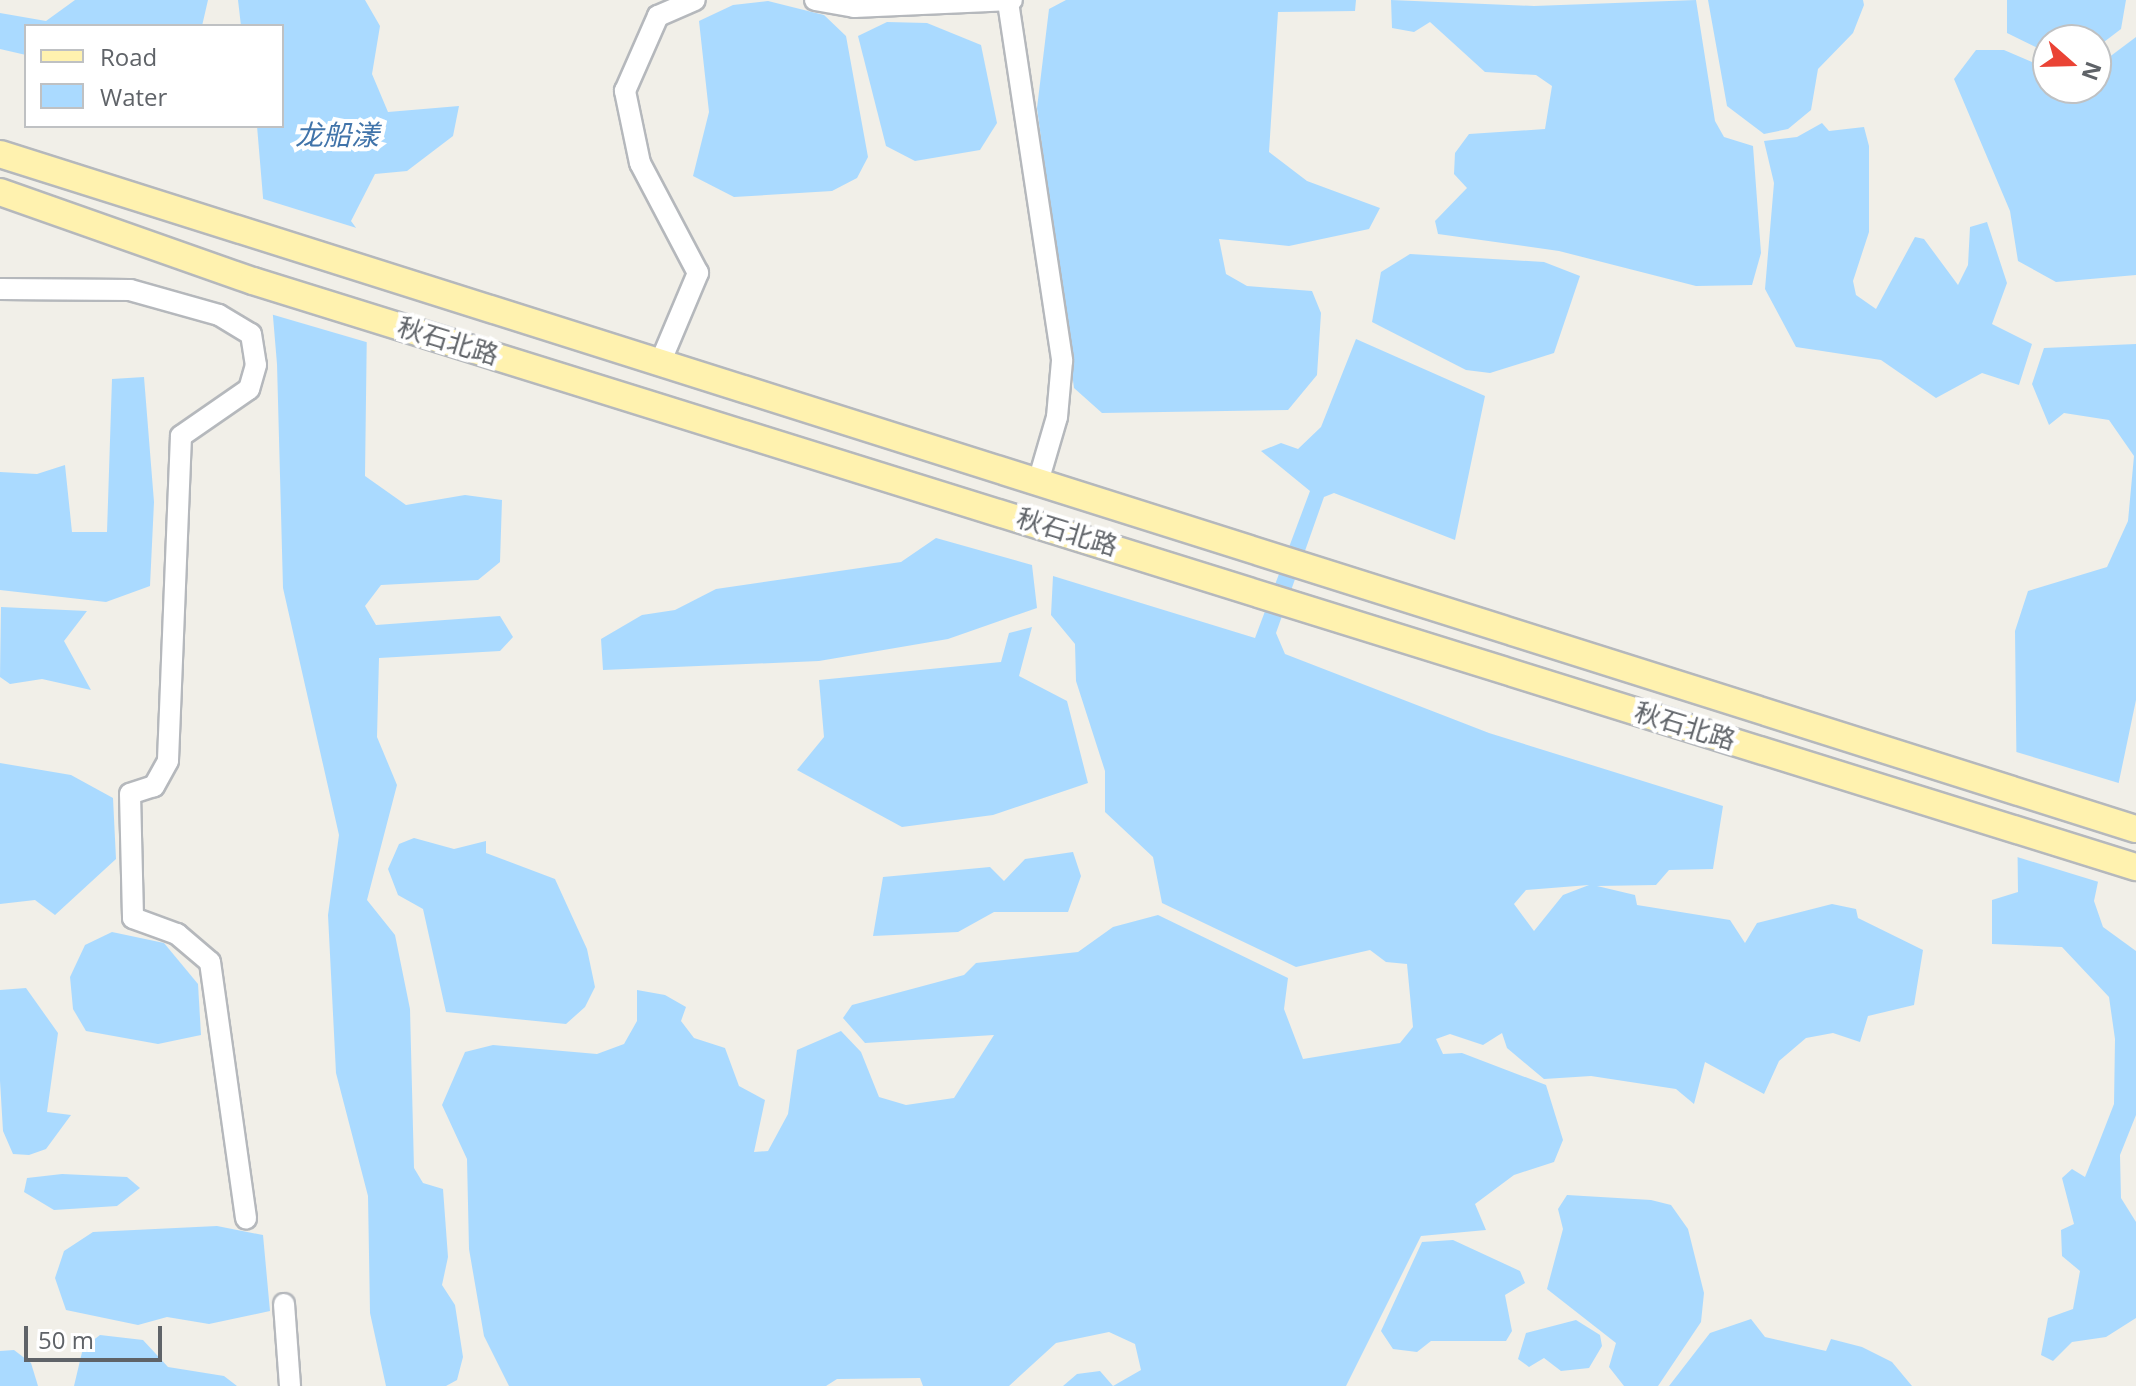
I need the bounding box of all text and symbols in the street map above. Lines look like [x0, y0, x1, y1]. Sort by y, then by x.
legend [24, 24, 284, 128]
north arrow [2032, 24, 2112, 104]
text: Road [100, 40, 157, 73]
text: N [2076, 58, 2110, 85]
text: Water [100, 80, 167, 113]
water label: 龙船漾 [295, 117, 379, 151]
street label: 秋石北路 [394, 311, 502, 371]
street label: 秋石北路 [1013, 502, 1121, 562]
street label: 秋石北路 [1631, 696, 1739, 756]
scale bar [28, 1310, 166, 1360]
text: 50 m [38, 1323, 94, 1356]

